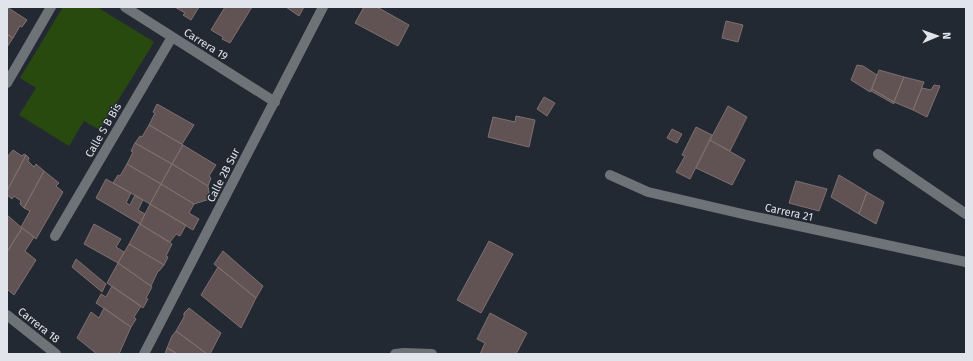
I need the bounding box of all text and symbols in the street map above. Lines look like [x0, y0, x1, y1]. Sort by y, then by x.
north arrow [917, 16, 957, 56]
street label: Carrera 19 [181, 26, 230, 63]
text: N [940, 32, 953, 40]
street label: Calle S B Bis [83, 101, 124, 160]
street label: Calle 2B Sur [204, 145, 243, 204]
street label: Carrera 21 [764, 201, 814, 224]
street label: Carrera 18 [15, 305, 62, 346]

